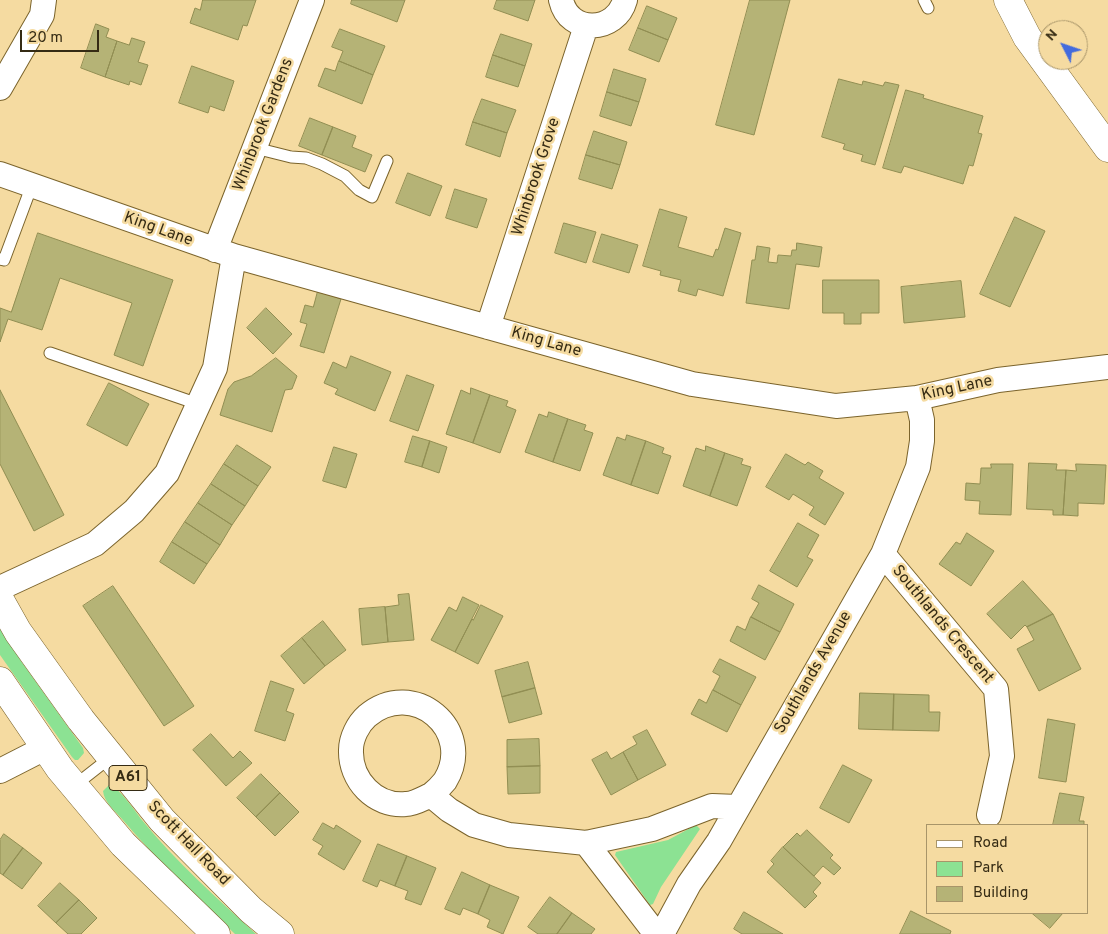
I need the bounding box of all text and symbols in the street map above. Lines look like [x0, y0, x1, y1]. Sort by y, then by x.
scale bar [22, 20, 101, 52]
north arrow [1038, 20, 1088, 70]
text: N [1042, 26, 1062, 45]
text: 20 m [28, 29, 63, 48]
street label: Whinbrook Gardens [230, 56, 298, 194]
street label: Whinbrook Grove [509, 116, 565, 238]
street label: King Lane [121, 209, 195, 251]
street label: King Lane [509, 324, 583, 362]
street label: King Lane [920, 372, 994, 406]
street label: Southlands Crescent [887, 562, 997, 688]
street label: Southlands Avenue [771, 609, 857, 737]
road number: A61 [109, 766, 147, 790]
street label: Scott Hall Road [143, 798, 233, 890]
legend [926, 824, 1088, 914]
text: Road [973, 834, 1008, 853]
text: Park [973, 859, 1004, 878]
text: Building [973, 884, 1028, 903]

